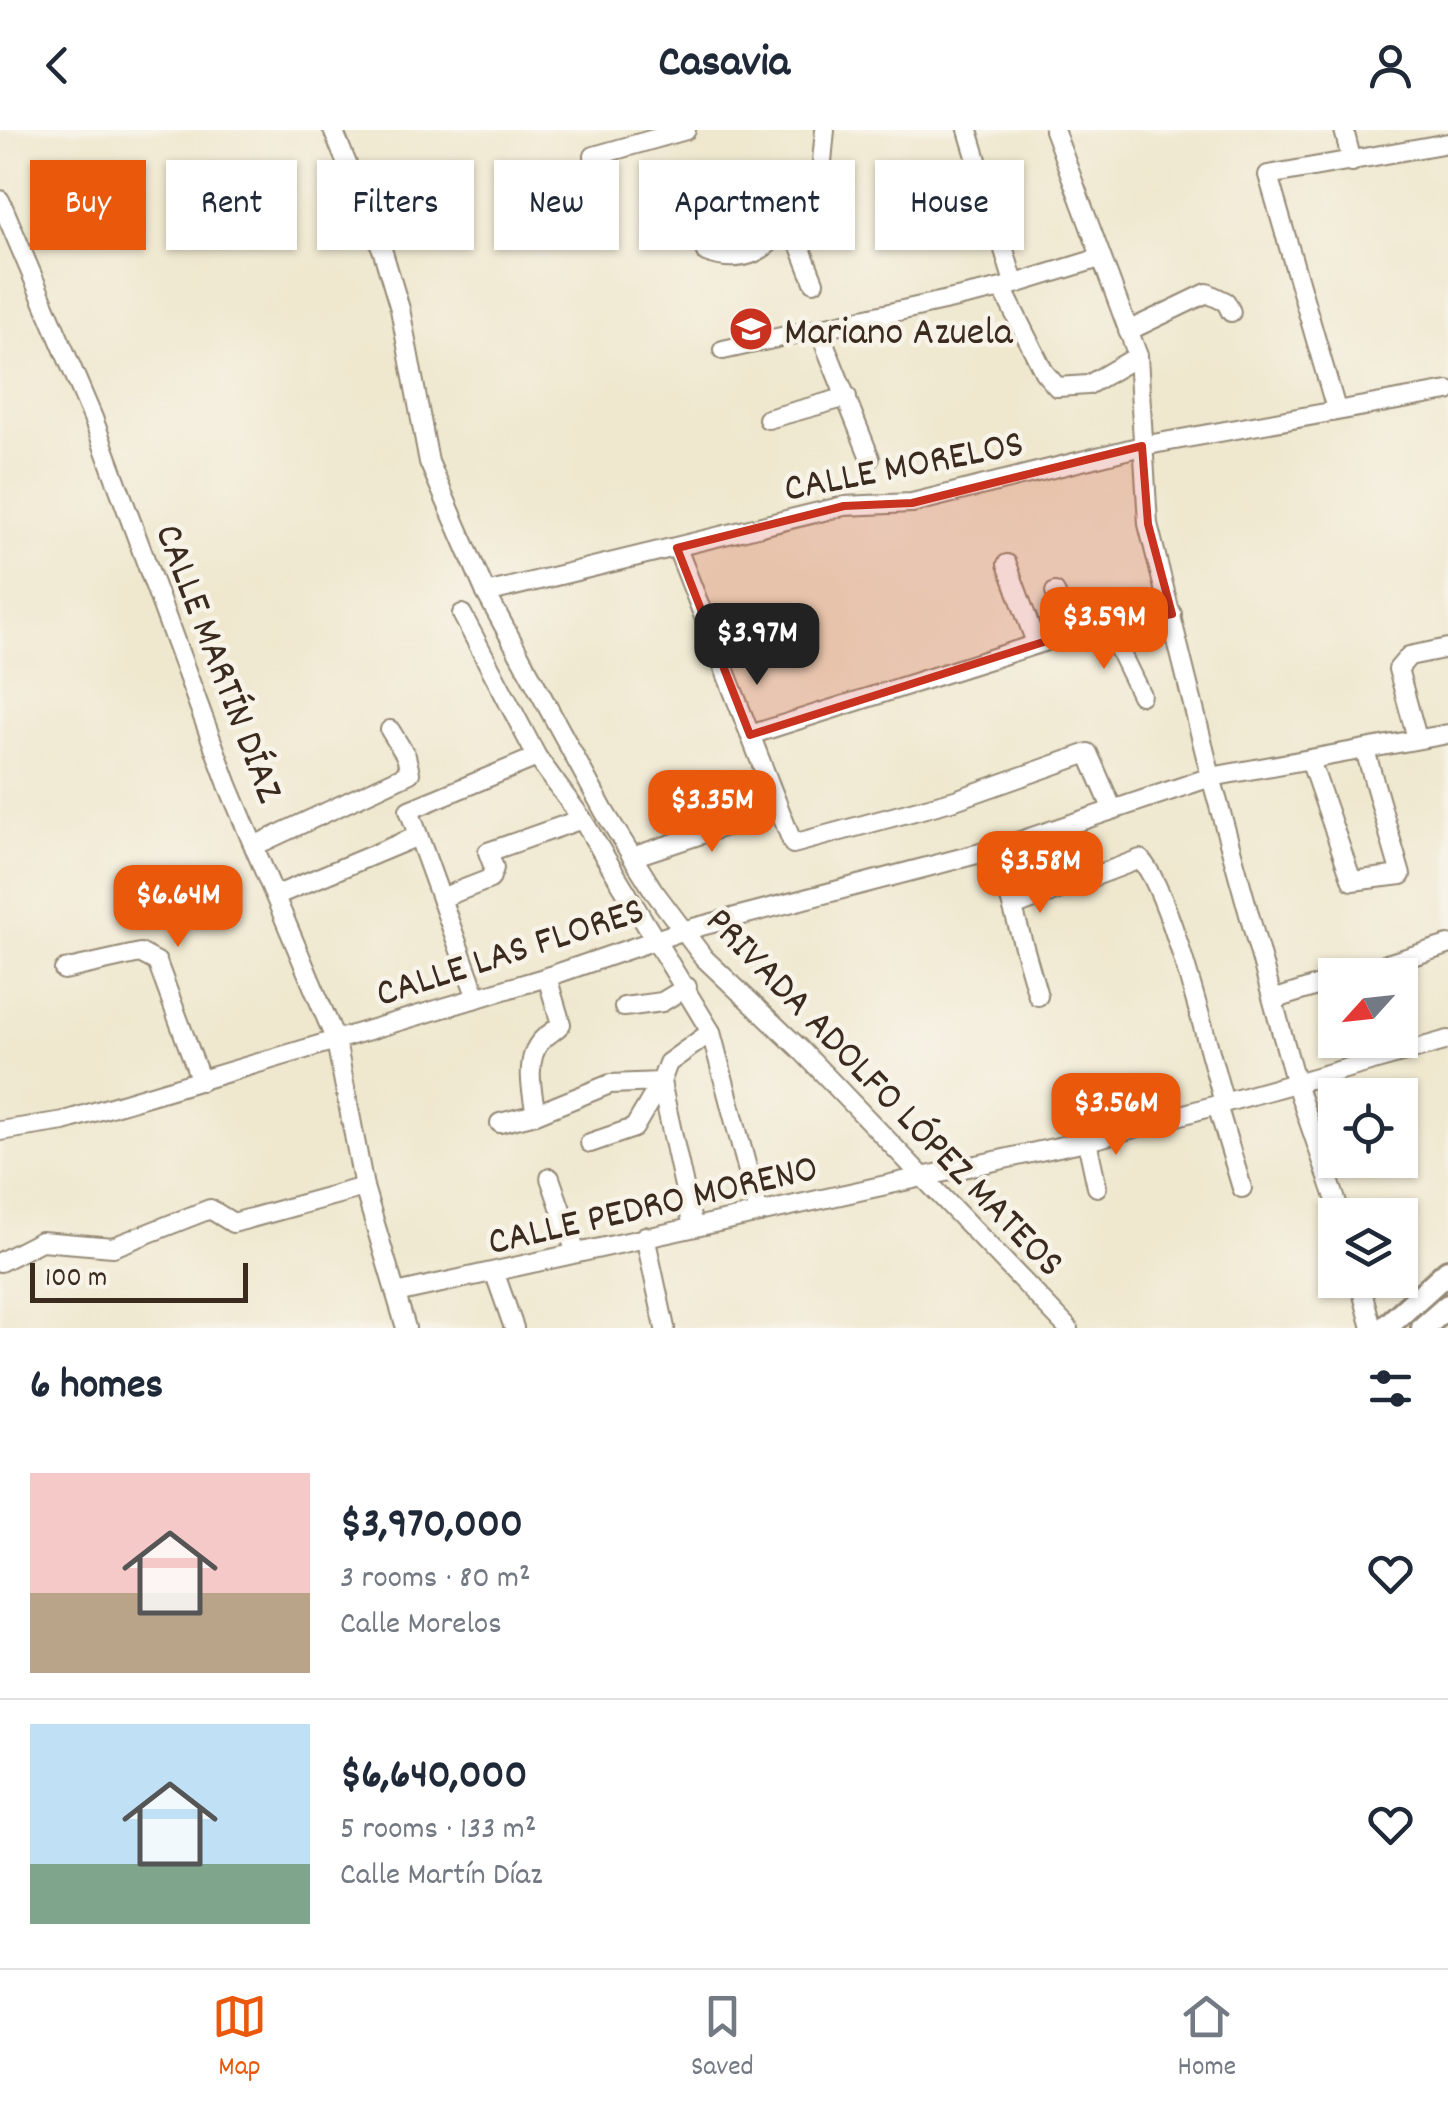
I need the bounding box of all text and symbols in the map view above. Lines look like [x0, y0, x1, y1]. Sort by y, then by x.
text: Casavia [658, 33, 790, 97]
icon: back [30, 38, 85, 93]
icon: person [1363, 38, 1418, 93]
chip: Buy [30, 160, 146, 250]
chip: Rent [166, 160, 297, 250]
chip: Filters [317, 160, 474, 250]
chip: New [494, 160, 619, 250]
chip: Apartment [639, 160, 855, 250]
chip: House [875, 160, 1024, 250]
school or university icon: Mariano Azuela [728, 306, 774, 352]
place label: Mariano Azuela [784, 307, 1014, 364]
street label: CALLE MORELOS [780, 418, 1029, 521]
street label: CALLE MARTÍN DÍAZ [137, 517, 295, 812]
pin: $3.59M [1023, 587, 1185, 672]
text: $3.59M [1062, 596, 1146, 642]
pin: $3.97M [676, 603, 838, 688]
text: $3.97M [716, 612, 798, 658]
pin: $3.35M [631, 770, 793, 855]
text: $3.35M [670, 779, 754, 825]
pin: $3.58M [959, 831, 1121, 916]
text: $3.58M [999, 840, 1081, 886]
pin: $6.64M [97, 865, 259, 950]
text: $6.64M [136, 874, 220, 920]
street label: CALLE LAS FLORES [369, 885, 653, 1025]
street label: PRIVADA ADOLFO LÓPEZ MATEOS [690, 896, 1075, 1293]
north arrow [1318, 958, 1418, 1058]
map controls [1318, 958, 1418, 1298]
pin: $3.56M [1035, 1073, 1197, 1158]
button: locate [1318, 1078, 1418, 1178]
text: $3.56M [1074, 1082, 1159, 1128]
street label: CALLE PEDRO MORENO [483, 1143, 824, 1274]
button: layers [1318, 1198, 1418, 1298]
scale bar [30, 1258, 248, 1302]
text: 100 m [45, 1260, 107, 1300]
text: 6 homes [30, 1358, 163, 1418]
icon: filters [1363, 1361, 1418, 1416]
text: $3,970,000 [340, 1497, 523, 1557]
icon: home [110, 1513, 230, 1633]
icon: heart [1363, 1546, 1418, 1601]
text: 3 rooms · 80 m² [340, 1557, 531, 1603]
text: Calle Morelos [340, 1603, 502, 1649]
text: $6,640,000 [340, 1748, 527, 1808]
icon: home [110, 1764, 230, 1884]
icon: heart [1363, 1797, 1418, 1852]
text: 5 rooms · 133 m² [340, 1808, 536, 1854]
text: Calle Martín Díaz [340, 1854, 542, 1900]
tab: Map [212, 1989, 267, 2089]
tab: Saved [691, 1989, 754, 2089]
tab: Home [1178, 1989, 1236, 2089]

